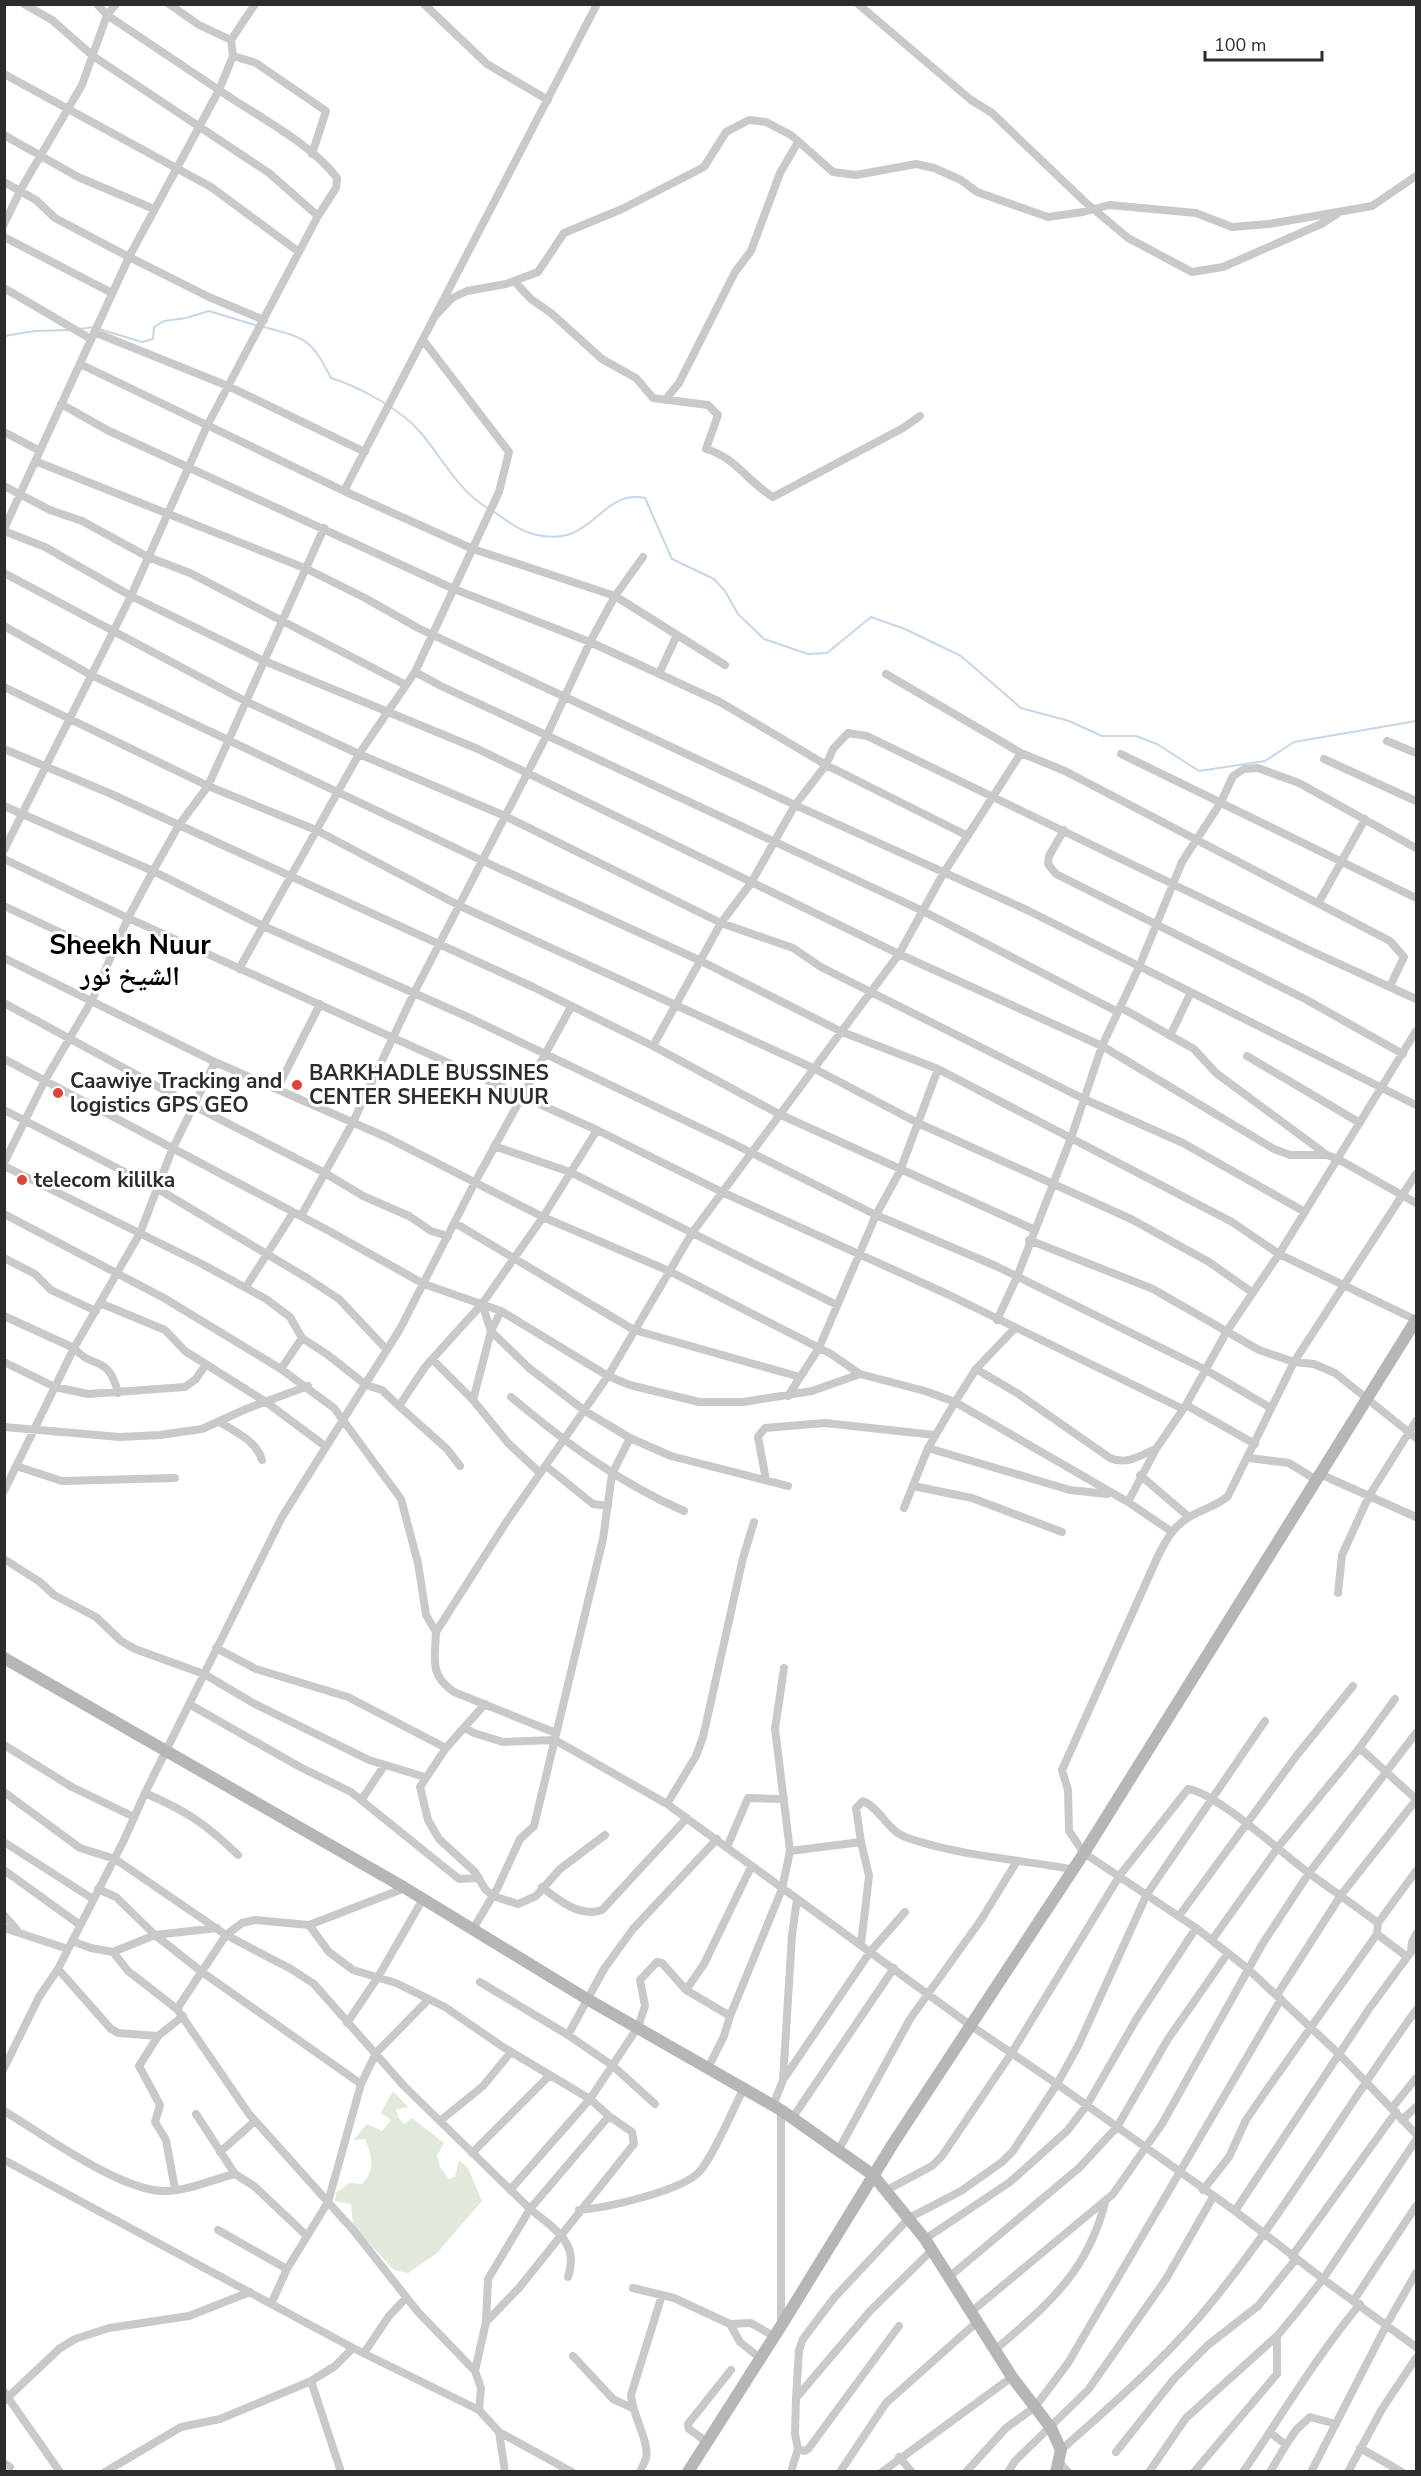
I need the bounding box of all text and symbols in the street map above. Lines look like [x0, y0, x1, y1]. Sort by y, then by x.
scale bar [1205, 24, 1322, 62]
text: 100 m [1214, 33, 1266, 57]
district label: Sheekh Nuur الشيخ نور [49, 927, 211, 995]
place label: BARKHADLE BUSSINES CENTER SHEEKH NUUR [309, 1059, 549, 1111]
place label: Caawiye Tracking and logistics GPS GEO [70, 1067, 282, 1119]
marker: BARKHADLE BUSSINES CENTER SHEEKH NUUR [290, 1078, 304, 1092]
marker: Caawiye Tracking and logistics GPS GEO [51, 1086, 65, 1100]
place label: telecom kililka [34, 1166, 175, 1194]
marker: telecom kililka [15, 1173, 29, 1187]

